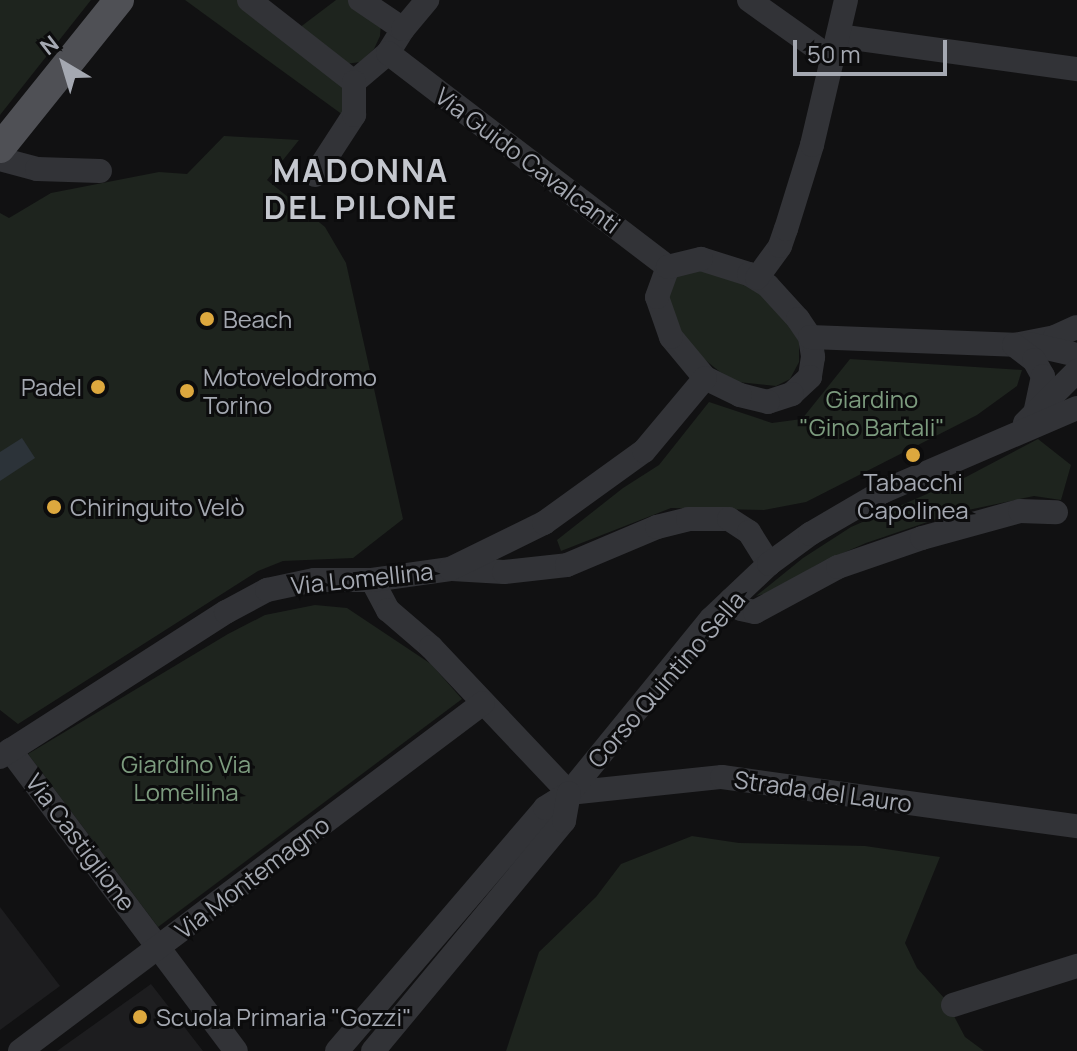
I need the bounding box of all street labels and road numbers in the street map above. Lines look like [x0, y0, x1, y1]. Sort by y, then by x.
street label: Via Guido Cavalcanti [430, 81, 626, 239]
street label: Via Lomellina [289, 556, 435, 600]
street label: Corso Quintino Sella [582, 585, 750, 773]
street label: Strada del Lauro [732, 764, 914, 818]
street label: Via Castiglione [20, 768, 142, 916]
street label: Via Montemagno [169, 810, 335, 944]

